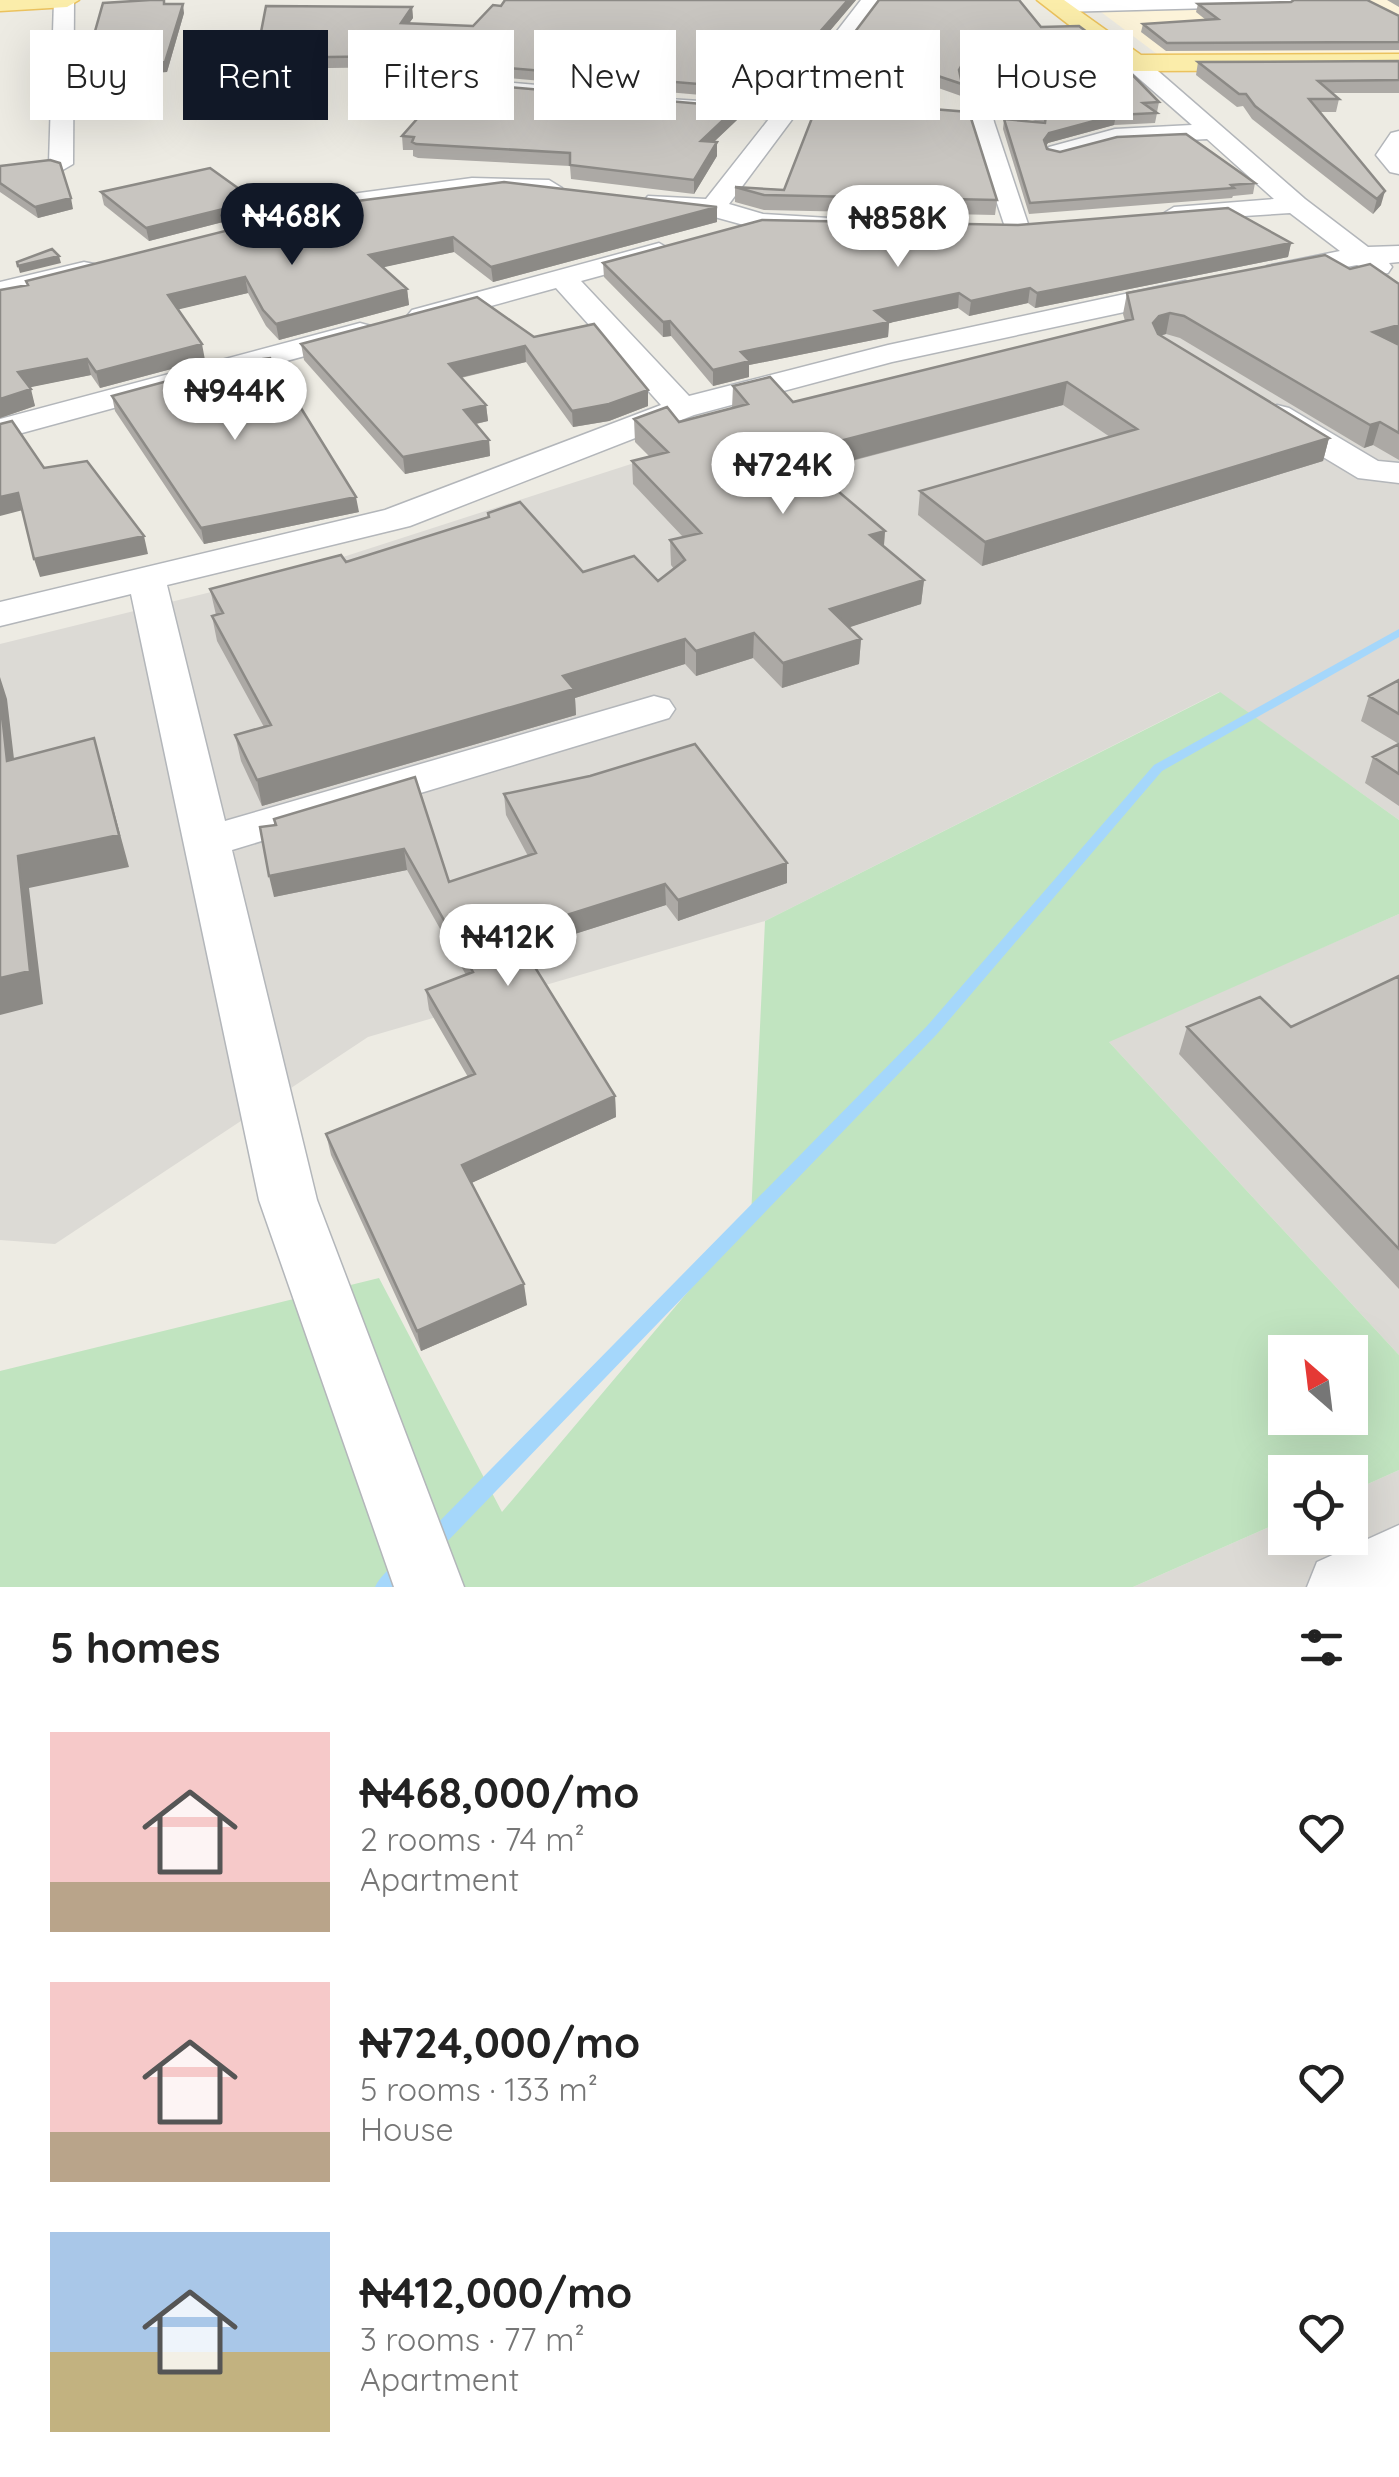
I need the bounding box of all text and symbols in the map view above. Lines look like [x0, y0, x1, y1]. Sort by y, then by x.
chip: Buy [30, 30, 163, 120]
chip: Rent [183, 30, 328, 120]
chip: Filters [348, 30, 514, 120]
chip: New [534, 30, 676, 120]
chip: Apartment [696, 30, 940, 120]
chip: House [960, 30, 1133, 120]
pin: ₦468K [222, 183, 362, 268]
pin: ₦858K [828, 185, 968, 270]
text: ₦468K [243, 195, 341, 235]
text: ₦858K [849, 197, 947, 237]
pin: ₦944K [165, 358, 305, 443]
text: ₦944K [185, 370, 285, 410]
pin: ₦724K [713, 432, 853, 517]
text: ₦724K [733, 444, 833, 484]
pin: ₦412K [438, 904, 578, 989]
text: ₦412K [462, 916, 555, 956]
north arrow [1268, 1335, 1368, 1435]
map controls [1268, 1335, 1368, 1555]
button: locate [1268, 1455, 1368, 1555]
icon: filters [1294, 1620, 1349, 1675]
text: 5 homes [50, 1621, 221, 1674]
text: ₦468,000/mo [360, 1766, 640, 1819]
icon: home [130, 1772, 250, 1892]
icon: heart [1294, 1805, 1349, 1860]
text: 2 rooms · 74 m² [360, 1819, 585, 1859]
text: Apartment [360, 1859, 519, 1899]
text: ₦724,000/mo [360, 2016, 640, 2069]
icon: home [130, 2022, 250, 2142]
icon: heart [1294, 2055, 1349, 2110]
text: 5 rooms · 133 m² [360, 2069, 598, 2109]
text: House [360, 2109, 454, 2149]
text: ₦412,000/mo [360, 2266, 632, 2319]
icon: home [130, 2272, 250, 2392]
icon: heart [1294, 2305, 1349, 2360]
text: 3 rooms · 77 m² [360, 2319, 585, 2359]
text: Apartment [360, 2359, 519, 2399]

